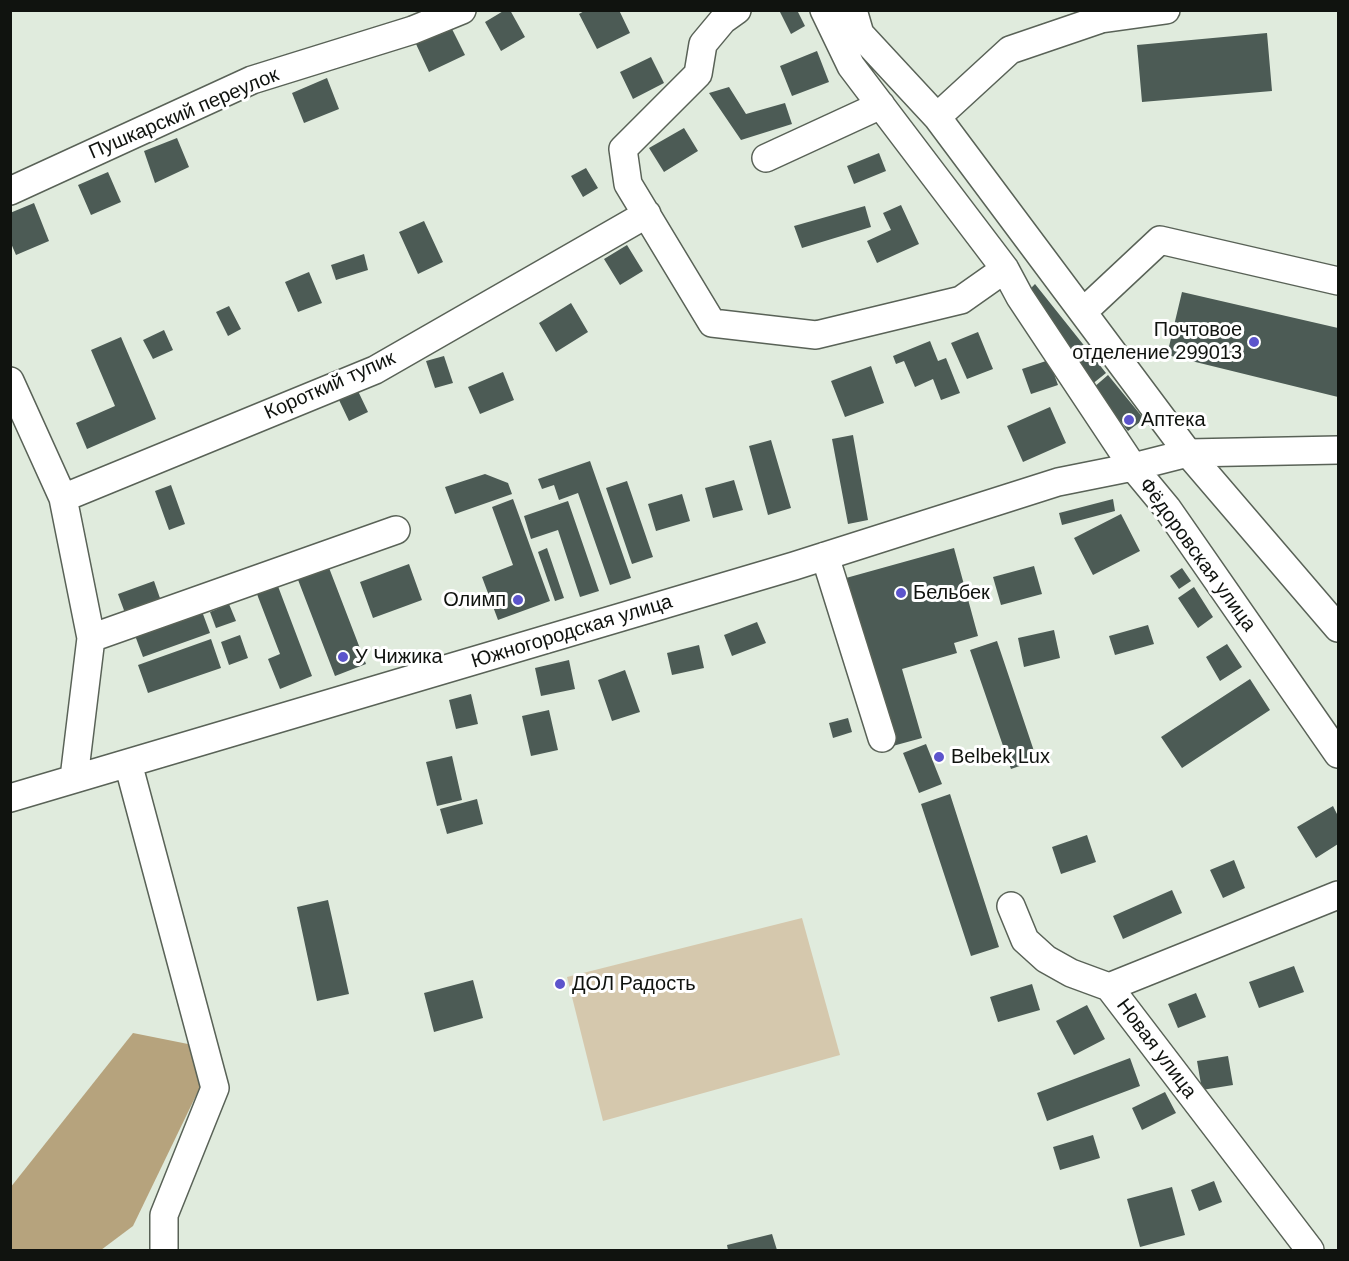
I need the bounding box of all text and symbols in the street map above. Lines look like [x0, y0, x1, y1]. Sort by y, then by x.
street label: Пушкарский переулок [86, 63, 282, 165]
place label: Почтовое отделение 299013 [1072, 318, 1242, 365]
marker: Почтовое отделение 299013 [1247, 335, 1261, 349]
street label: Короткий тупик [261, 346, 399, 426]
place label: Аптека [1141, 408, 1206, 432]
marker: Аптека [1122, 413, 1136, 427]
street label: Фёдоровская улица [1133, 474, 1261, 636]
place label: Бельбек [913, 581, 990, 605]
marker: Бельбек [894, 586, 908, 600]
place label: Олимп [443, 588, 506, 612]
street label: Южногородская улица [469, 590, 675, 674]
marker: Олимп [511, 593, 525, 607]
place label: У Чижика [355, 645, 443, 669]
marker: У Чижика [336, 650, 350, 664]
place label: Belbek Lux [951, 745, 1050, 769]
marker: Belbek Lux [932, 750, 946, 764]
place label: ДОЛ Радость [572, 972, 696, 996]
marker: ДОЛ Радость [553, 977, 567, 991]
street label: Новая улица [1111, 994, 1201, 1104]

